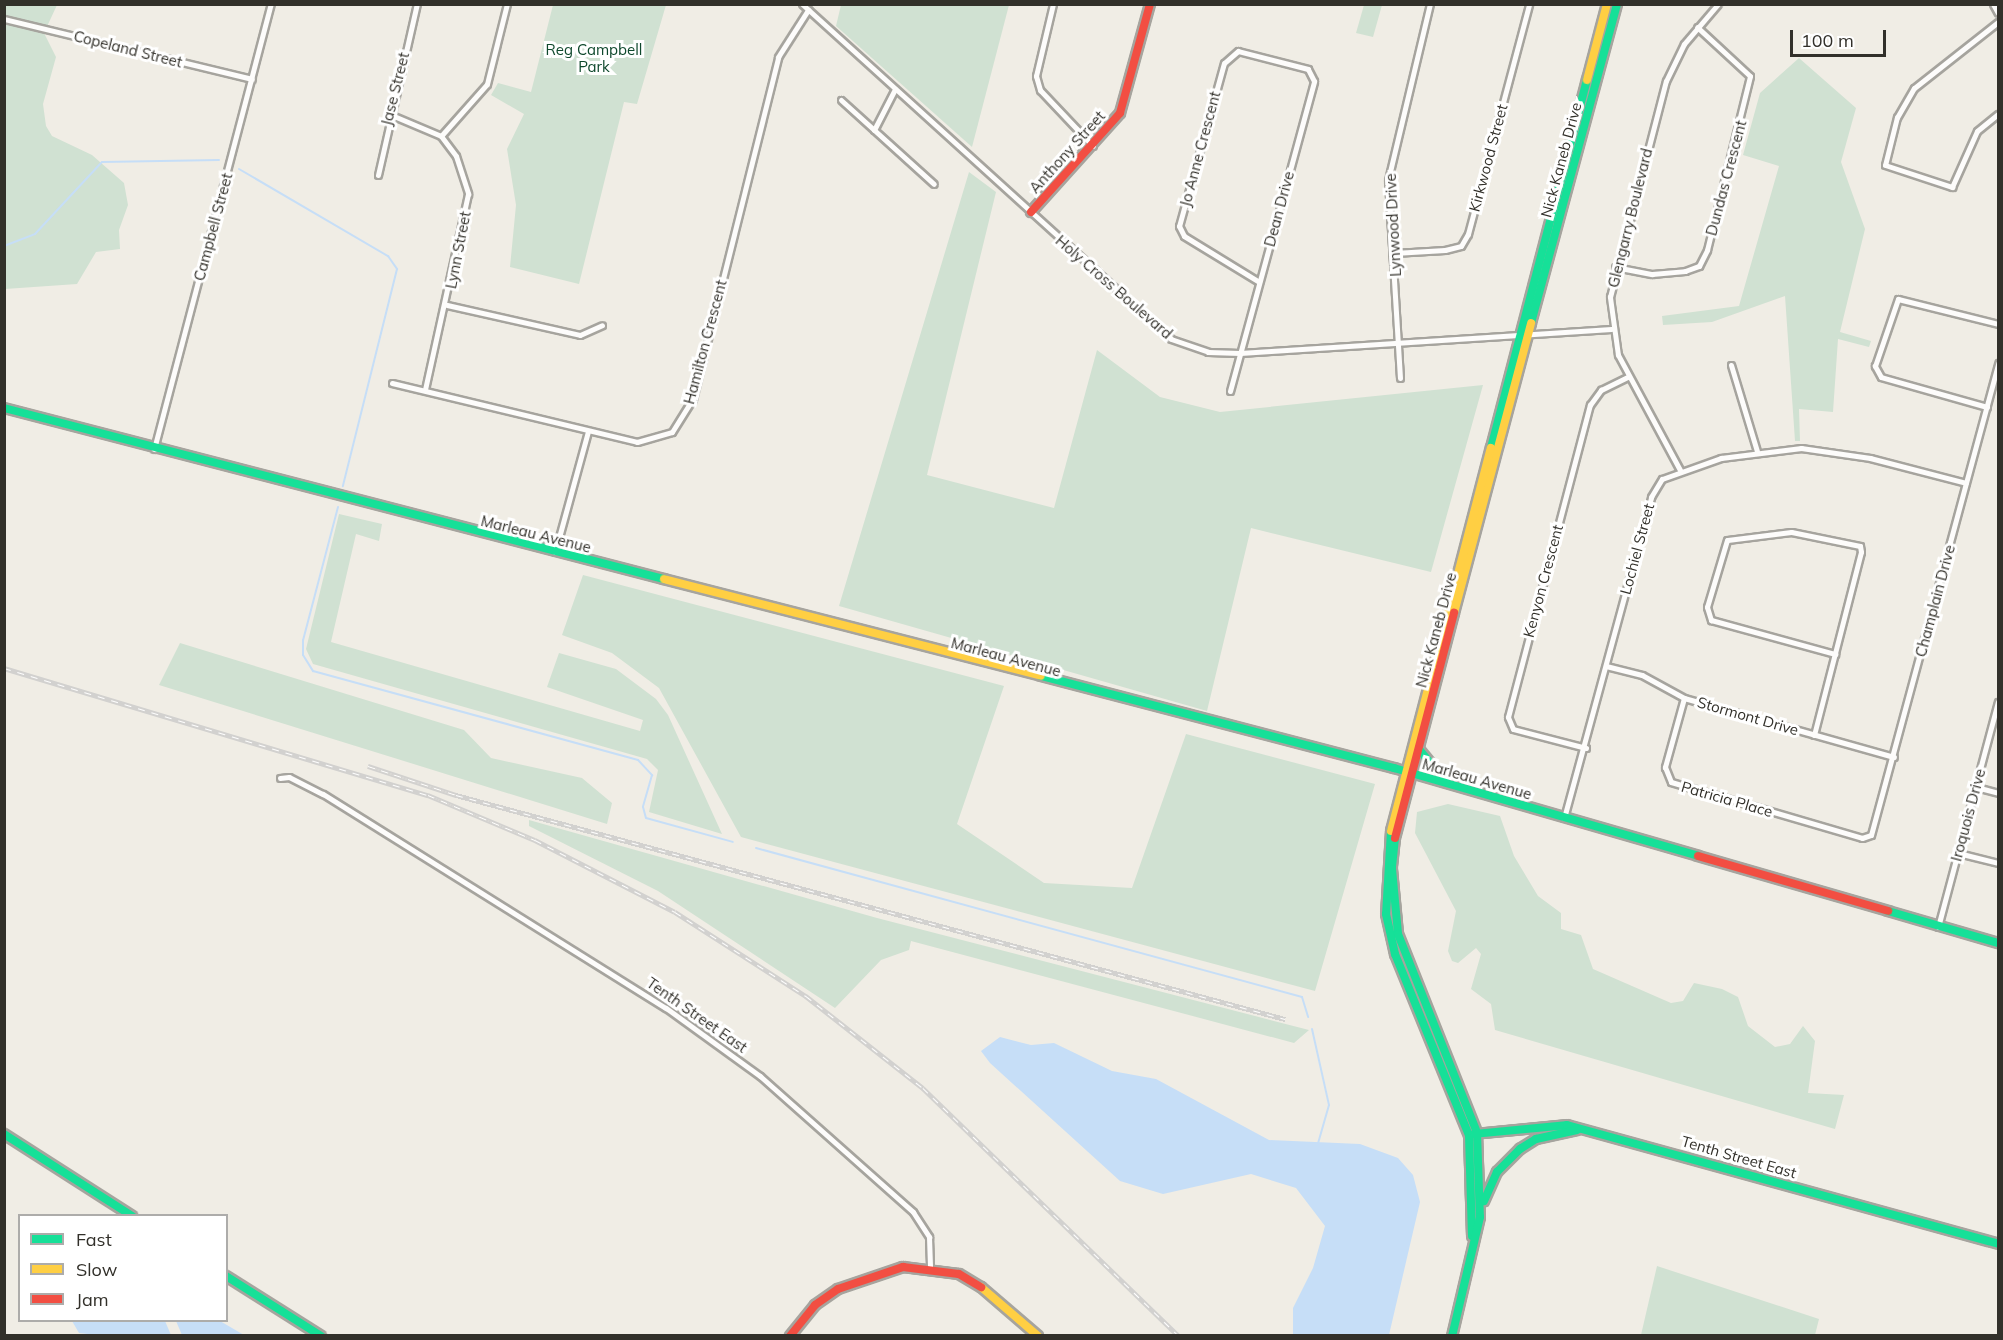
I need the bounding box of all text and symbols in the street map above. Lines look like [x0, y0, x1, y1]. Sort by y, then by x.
scale bar [1793, 18, 1889, 56]
street label: Copeland Street [72, 27, 184, 71]
text: 100 m [1801, 29, 1854, 52]
park label: Reg Campbell Park [546, 40, 642, 75]
street label: Jase Street [377, 50, 413, 128]
street label: Jo Anne Crescent [1176, 89, 1224, 209]
street label: Nick Kaneb Drive [1537, 100, 1585, 220]
street label: Kirkwood Street [1465, 102, 1511, 214]
street label: Anthony Street [1025, 107, 1109, 197]
street label: Dundas Crescent [1702, 118, 1750, 238]
street label: Glengarry Boulevard [1604, 146, 1656, 290]
street label: Dean Drive [1260, 169, 1298, 249]
street label: Campbell Street [190, 171, 236, 283]
street label: Lynwood Drive [1381, 173, 1405, 277]
street label: Lynn Street [442, 210, 474, 290]
street label: Holy Cross Boulevard [1052, 231, 1176, 343]
street label: Hamilton Crescent [680, 278, 730, 406]
street label: Lochiel Street [1616, 501, 1658, 597]
street label: Marleau Avenue [479, 512, 593, 556]
street label: Kenyon Crescent [1519, 523, 1567, 639]
street label: Champlain Drive [1911, 543, 1959, 659]
street label: Nick Kaneb Drive [1412, 570, 1460, 690]
street label: Marleau Avenue [949, 634, 1063, 680]
street label: Stormont Drive [1695, 693, 1801, 739]
street label: Marleau Avenue [1420, 755, 1534, 803]
street label: Iroquois Drive [1947, 767, 1989, 863]
street label: Patricia Place [1679, 777, 1775, 821]
street label: Tenth Street East [643, 974, 751, 1056]
street label: Tenth Street East [1680, 1132, 1798, 1182]
legend [18, 1214, 228, 1322]
text: Fast [76, 1228, 112, 1251]
text: Slow [76, 1258, 117, 1281]
text: Jam [76, 1288, 109, 1311]

